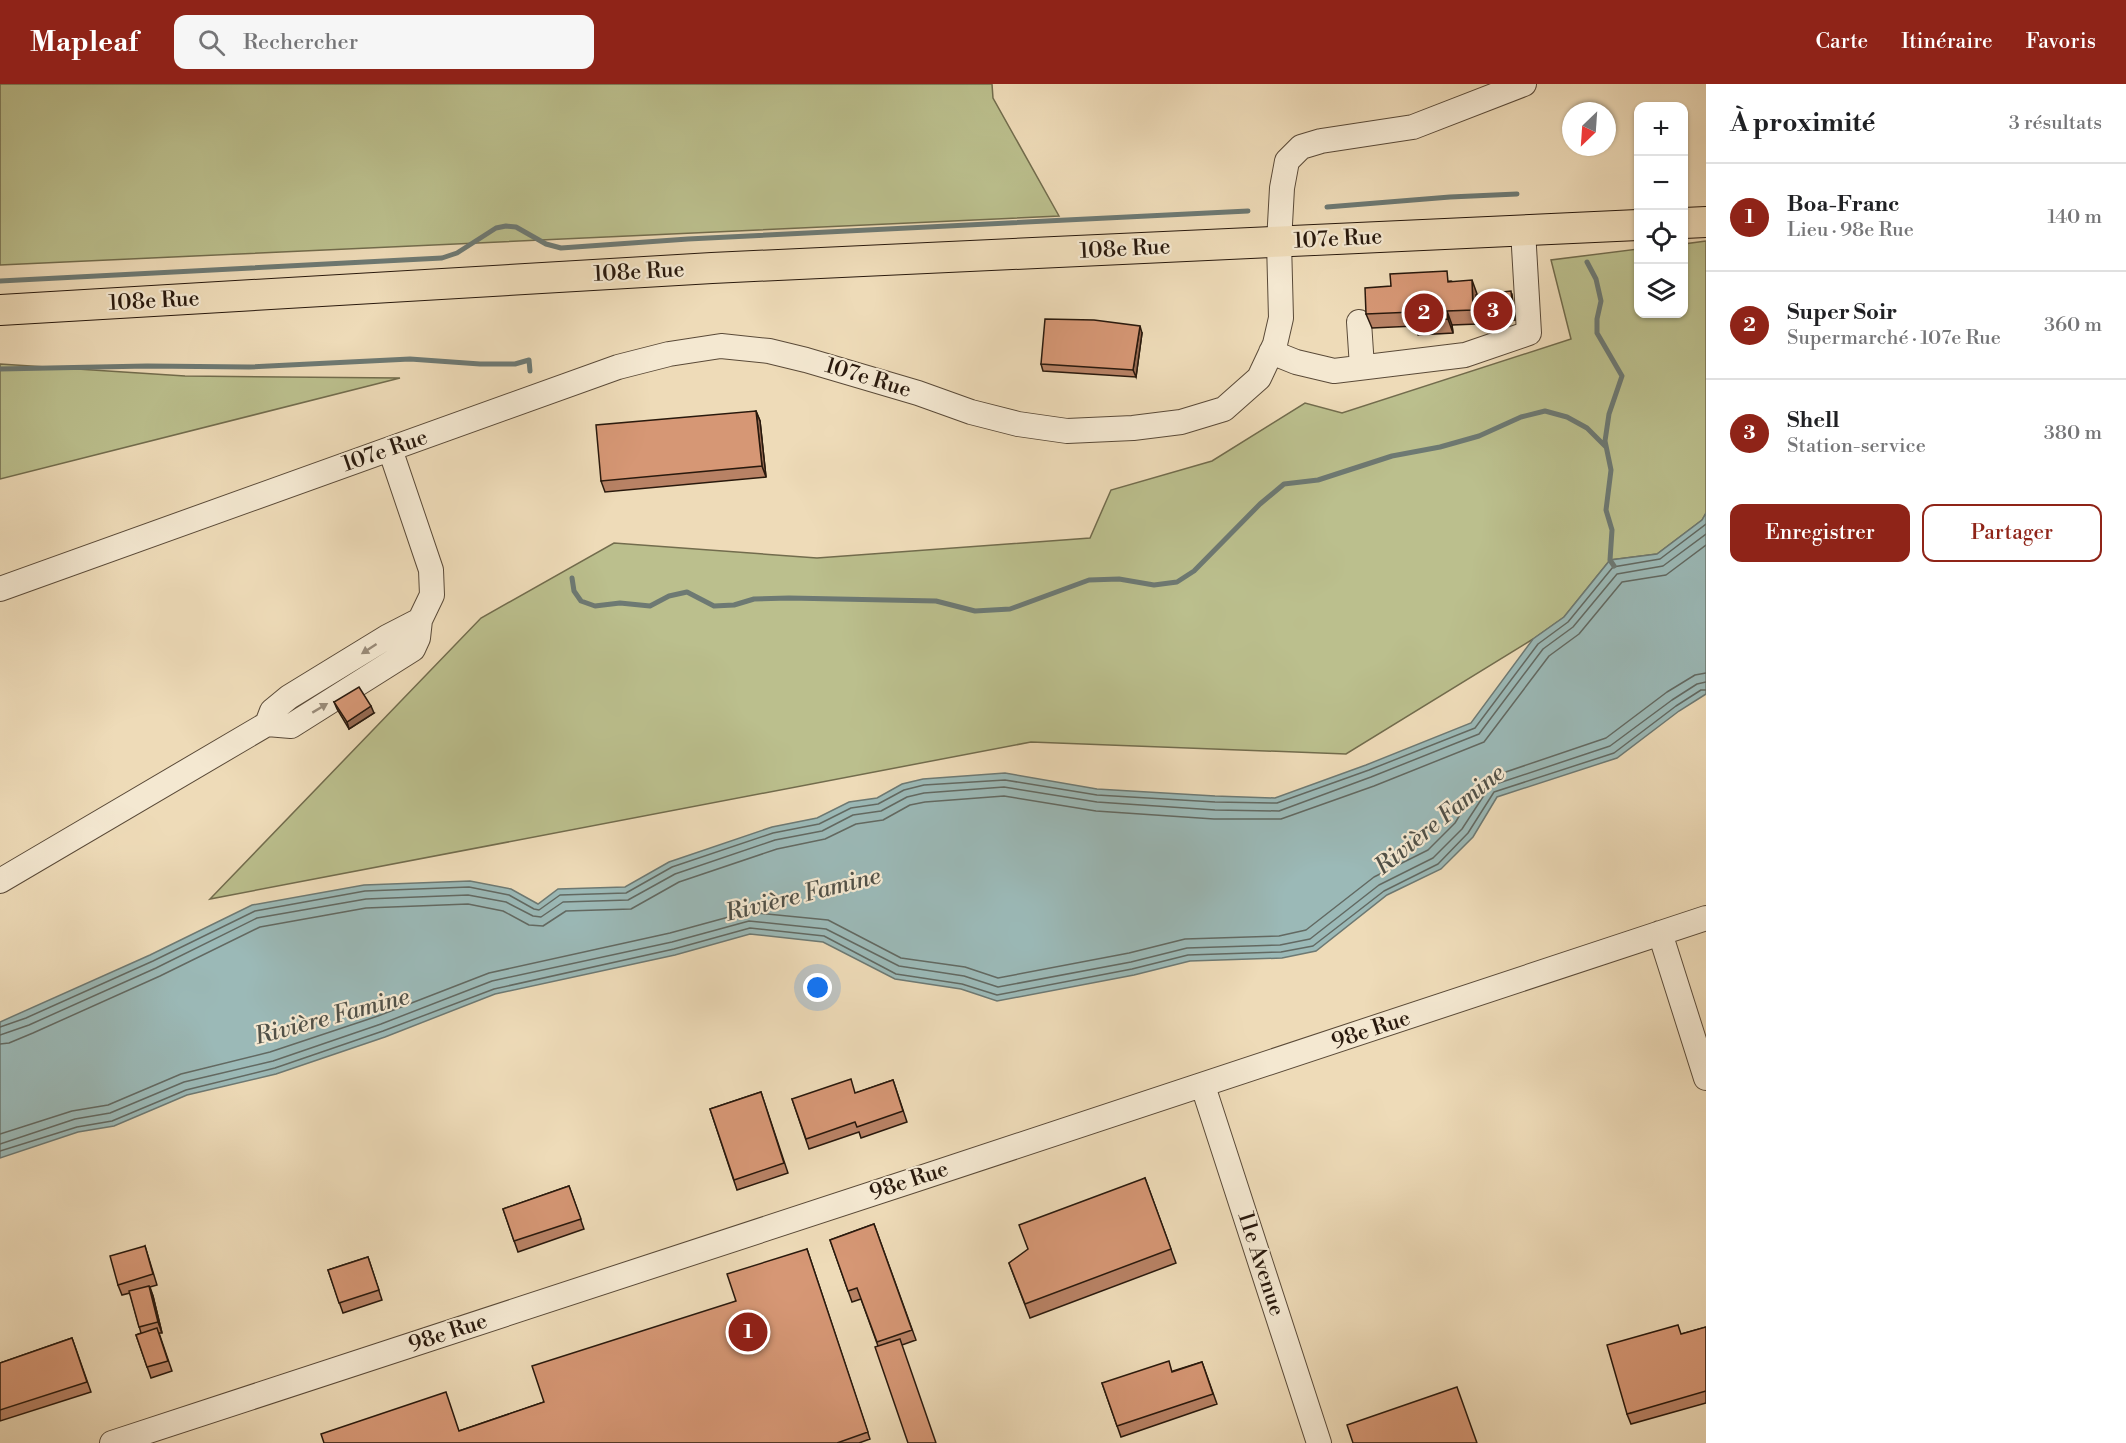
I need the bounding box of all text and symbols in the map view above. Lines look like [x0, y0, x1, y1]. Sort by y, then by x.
search box [174, 15, 594, 69]
text: Mapleaf [30, 25, 138, 60]
icon: search [195, 26, 228, 59]
text: Rechercher [243, 29, 358, 56]
text: Carte [1816, 29, 1868, 55]
text: Itinéraire [1901, 29, 1993, 55]
text: Favoris [2026, 29, 2096, 55]
north arrow [1562, 102, 1616, 156]
map controls [1634, 102, 1688, 318]
button: + [1634, 102, 1688, 156]
text: À proximité [1730, 107, 1875, 139]
text: 3 résultats [2009, 111, 2102, 136]
button: − [1634, 156, 1688, 210]
text: Boa-Franc [1787, 191, 1900, 218]
text: 1 [1745, 205, 1754, 230]
text: 140 m [2047, 205, 2102, 230]
button: locate [1634, 210, 1688, 264]
text: Lieu · 98e Rue [1787, 218, 1914, 243]
street label: 107e Rue [1293, 223, 1383, 255]
street label: 108e Rue [1079, 233, 1171, 265]
street label: 108e Rue [593, 256, 685, 288]
button: layers [1634, 264, 1688, 318]
street label: 108e Rue [108, 285, 200, 317]
pin: 3 [1474, 288, 1512, 334]
pin: 2 [1404, 290, 1444, 336]
text: Super Soir [1787, 299, 1897, 326]
text: 2 [1743, 313, 1756, 338]
text: 360 m [2044, 313, 2102, 338]
text: Supermarché · 107e Rue [1787, 326, 2001, 351]
street label: 107e Rue [822, 352, 914, 404]
text: Shell [1787, 407, 1839, 434]
text: 3 [1743, 421, 1756, 446]
text: 380 m [2044, 421, 2102, 446]
street label: 107e Rue [339, 424, 431, 478]
text: Station-service [1787, 434, 1926, 459]
button: Enregistrer [1730, 504, 1910, 562]
button: Partager [1922, 504, 2102, 562]
one-way arrow [361, 643, 377, 654]
one-way arrow [312, 702, 328, 713]
water label: Rivière Famine [1368, 758, 1511, 882]
water label: Rivière Famine [721, 861, 884, 929]
your location [803, 973, 832, 1002]
water label: Rivière Famine [250, 982, 413, 1052]
street label: 98e Rue [1328, 1005, 1414, 1055]
street label: 98e Rue [866, 1156, 952, 1206]
street label: 11e Avenue [1232, 1209, 1290, 1319]
street label: 98e Rue [405, 1308, 491, 1358]
pin: 1 [728, 1310, 768, 1354]

